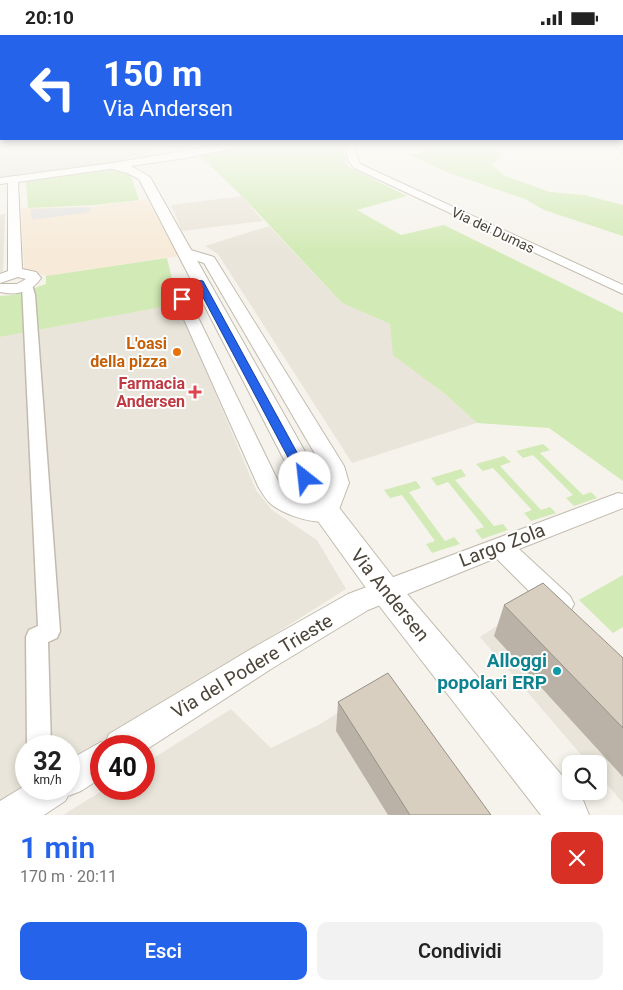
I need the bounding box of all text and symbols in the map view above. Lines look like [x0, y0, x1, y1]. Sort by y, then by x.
text: 20:10 [25, 6, 74, 29]
text: 150 m [103, 54, 202, 95]
icon: left [20, 55, 85, 120]
text: Via Andersen [103, 96, 233, 121]
street label: Via dei Dumas [449, 204, 537, 256]
pin [161, 278, 203, 320]
icon: arrive [168, 285, 196, 313]
place label: L'oasi della pizza [90, 334, 167, 371]
marker: L'oasi della pizza [171, 346, 183, 358]
place label: Farmacia Andersen [116, 374, 185, 411]
marker: Farmacia Andersen [189, 386, 201, 398]
position arrow [278, 451, 330, 503]
street label: Largo Zola [456, 518, 548, 572]
street label: Via Andersen [346, 544, 434, 646]
street label: Via del Podere Trieste [167, 609, 337, 723]
place label: Alloggi popolari ERP [437, 649, 547, 694]
marker: Alloggi popolari ERP [551, 665, 563, 677]
speed limit sign: 40 [90, 735, 155, 800]
text: 32 [33, 747, 62, 776]
map controls [562, 755, 607, 800]
button: search [562, 755, 607, 800]
text: km/h [33, 773, 62, 787]
text: 1 min [20, 830, 95, 865]
button: close [551, 832, 603, 884]
text: 170 m · 20:11 [20, 867, 117, 886]
button: Esci [20, 922, 307, 980]
button: Condividi [317, 922, 603, 980]

